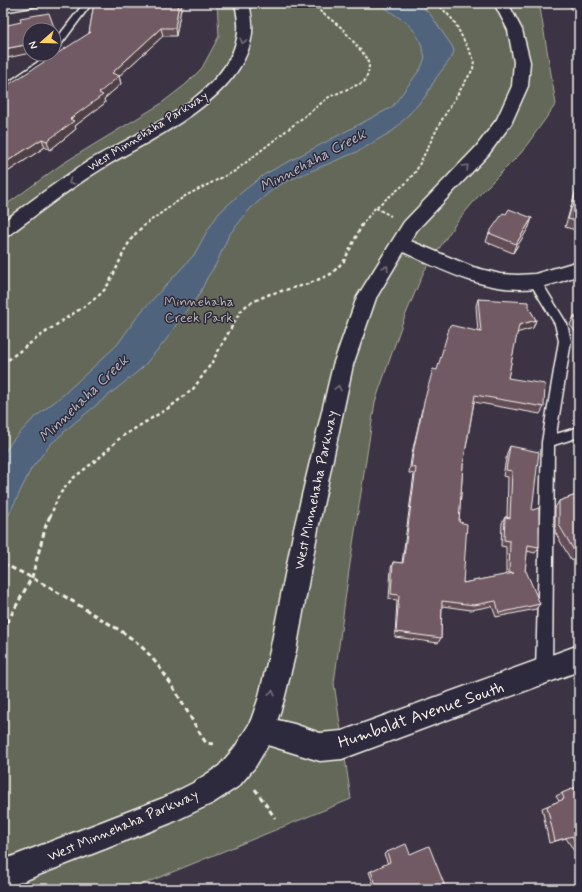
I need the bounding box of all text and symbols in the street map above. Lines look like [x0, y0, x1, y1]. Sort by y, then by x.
north arrow [22, 22, 62, 62]
one-way arrow [239, 38, 247, 45]
text: N [26, 39, 41, 51]
street label: West Minnehaha Parkway [85, 88, 211, 176]
water label: Minnehaha Creek [256, 124, 370, 197]
one-way arrow [461, 164, 469, 172]
one-way arrow [68, 177, 75, 184]
one-way arrow [381, 265, 388, 272]
park label: Minnehaha Creek Park [164, 293, 234, 327]
water label: Minnehaha Creek [35, 351, 134, 447]
one-way arrow [333, 385, 341, 391]
street label: West Minnehaha Parkway [290, 409, 342, 571]
street label: Humboldt Avenue South [335, 676, 507, 754]
one-way arrow [268, 690, 276, 696]
street label: West Minnehaha Parkway [45, 786, 201, 866]

